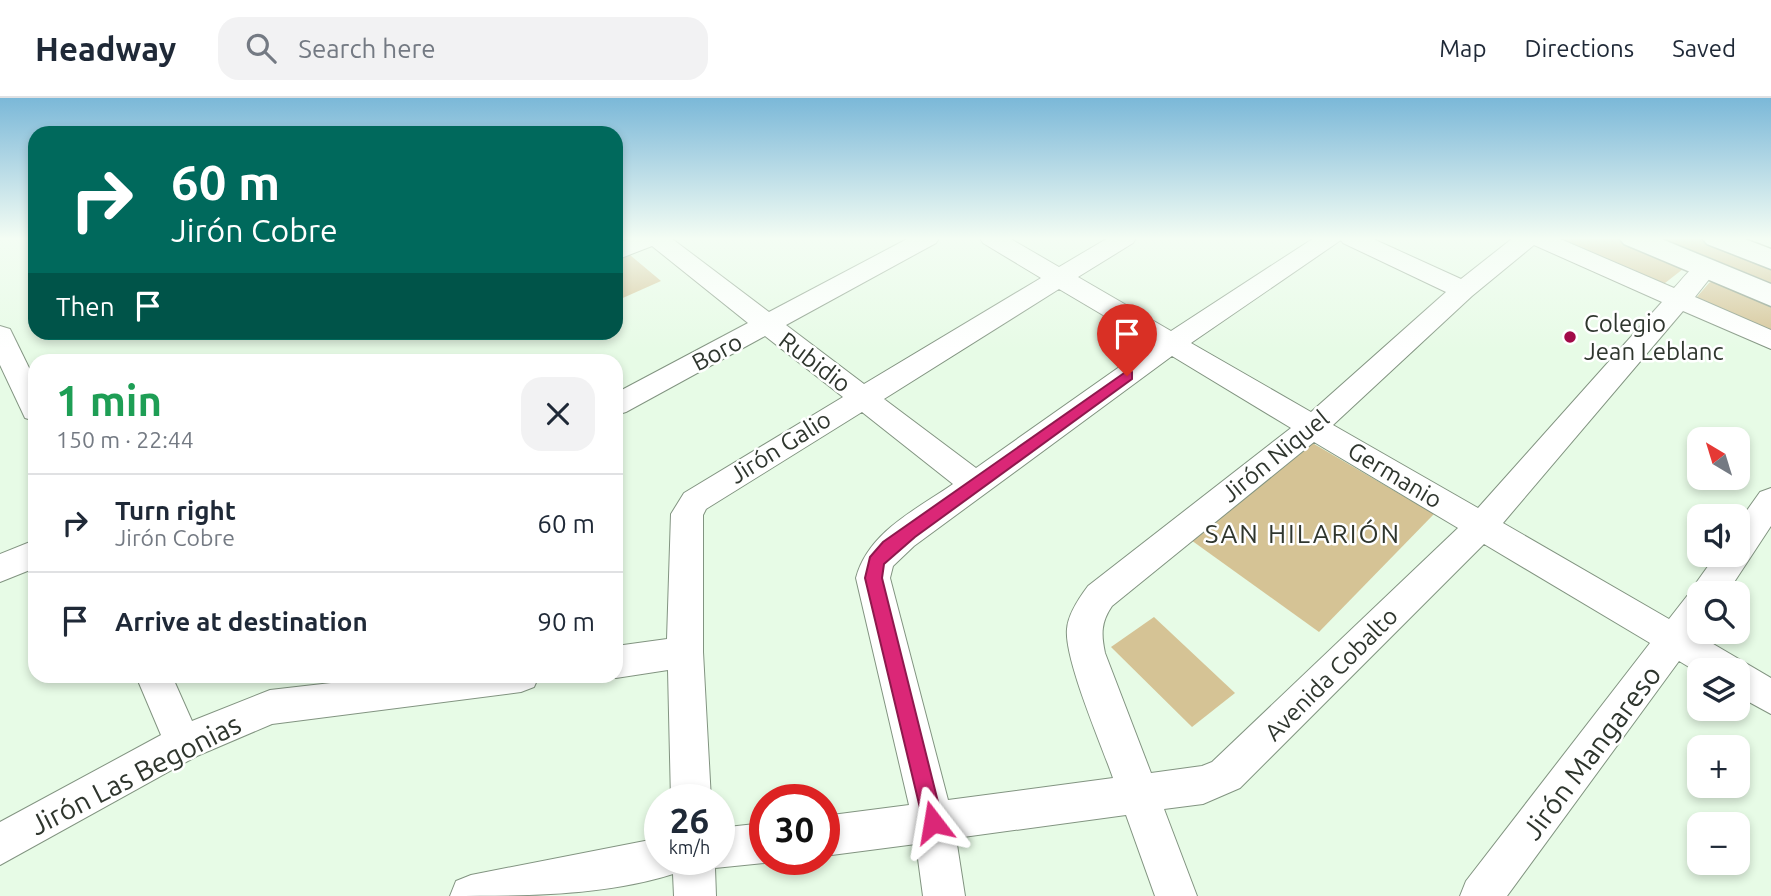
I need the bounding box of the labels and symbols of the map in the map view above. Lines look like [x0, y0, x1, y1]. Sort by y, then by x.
pin [1097, 304, 1157, 376]
place label: Colegio Jean Leblanc [1584, 310, 1724, 365]
street label: Rubidio [774, 326, 856, 398]
street label: Boro [688, 328, 746, 376]
marker: Colegio Jean Leblanc [1562, 329, 1578, 345]
street label: Jirón Galio [724, 405, 836, 489]
street label: Jirón Niquel [1216, 405, 1334, 507]
north arrow [1687, 427, 1750, 490]
street label: Germanio [1343, 436, 1447, 514]
district label: SAN HILARIÓN [1205, 519, 1401, 548]
street label: Avenida Cobalto [1259, 602, 1403, 746]
street label: Jirón Mangareso [1516, 659, 1666, 845]
street label: Jirón Las Begonias [25, 707, 245, 841]
speed limit sign: 30 [749, 784, 840, 875]
position arrow [896, 785, 970, 859]

